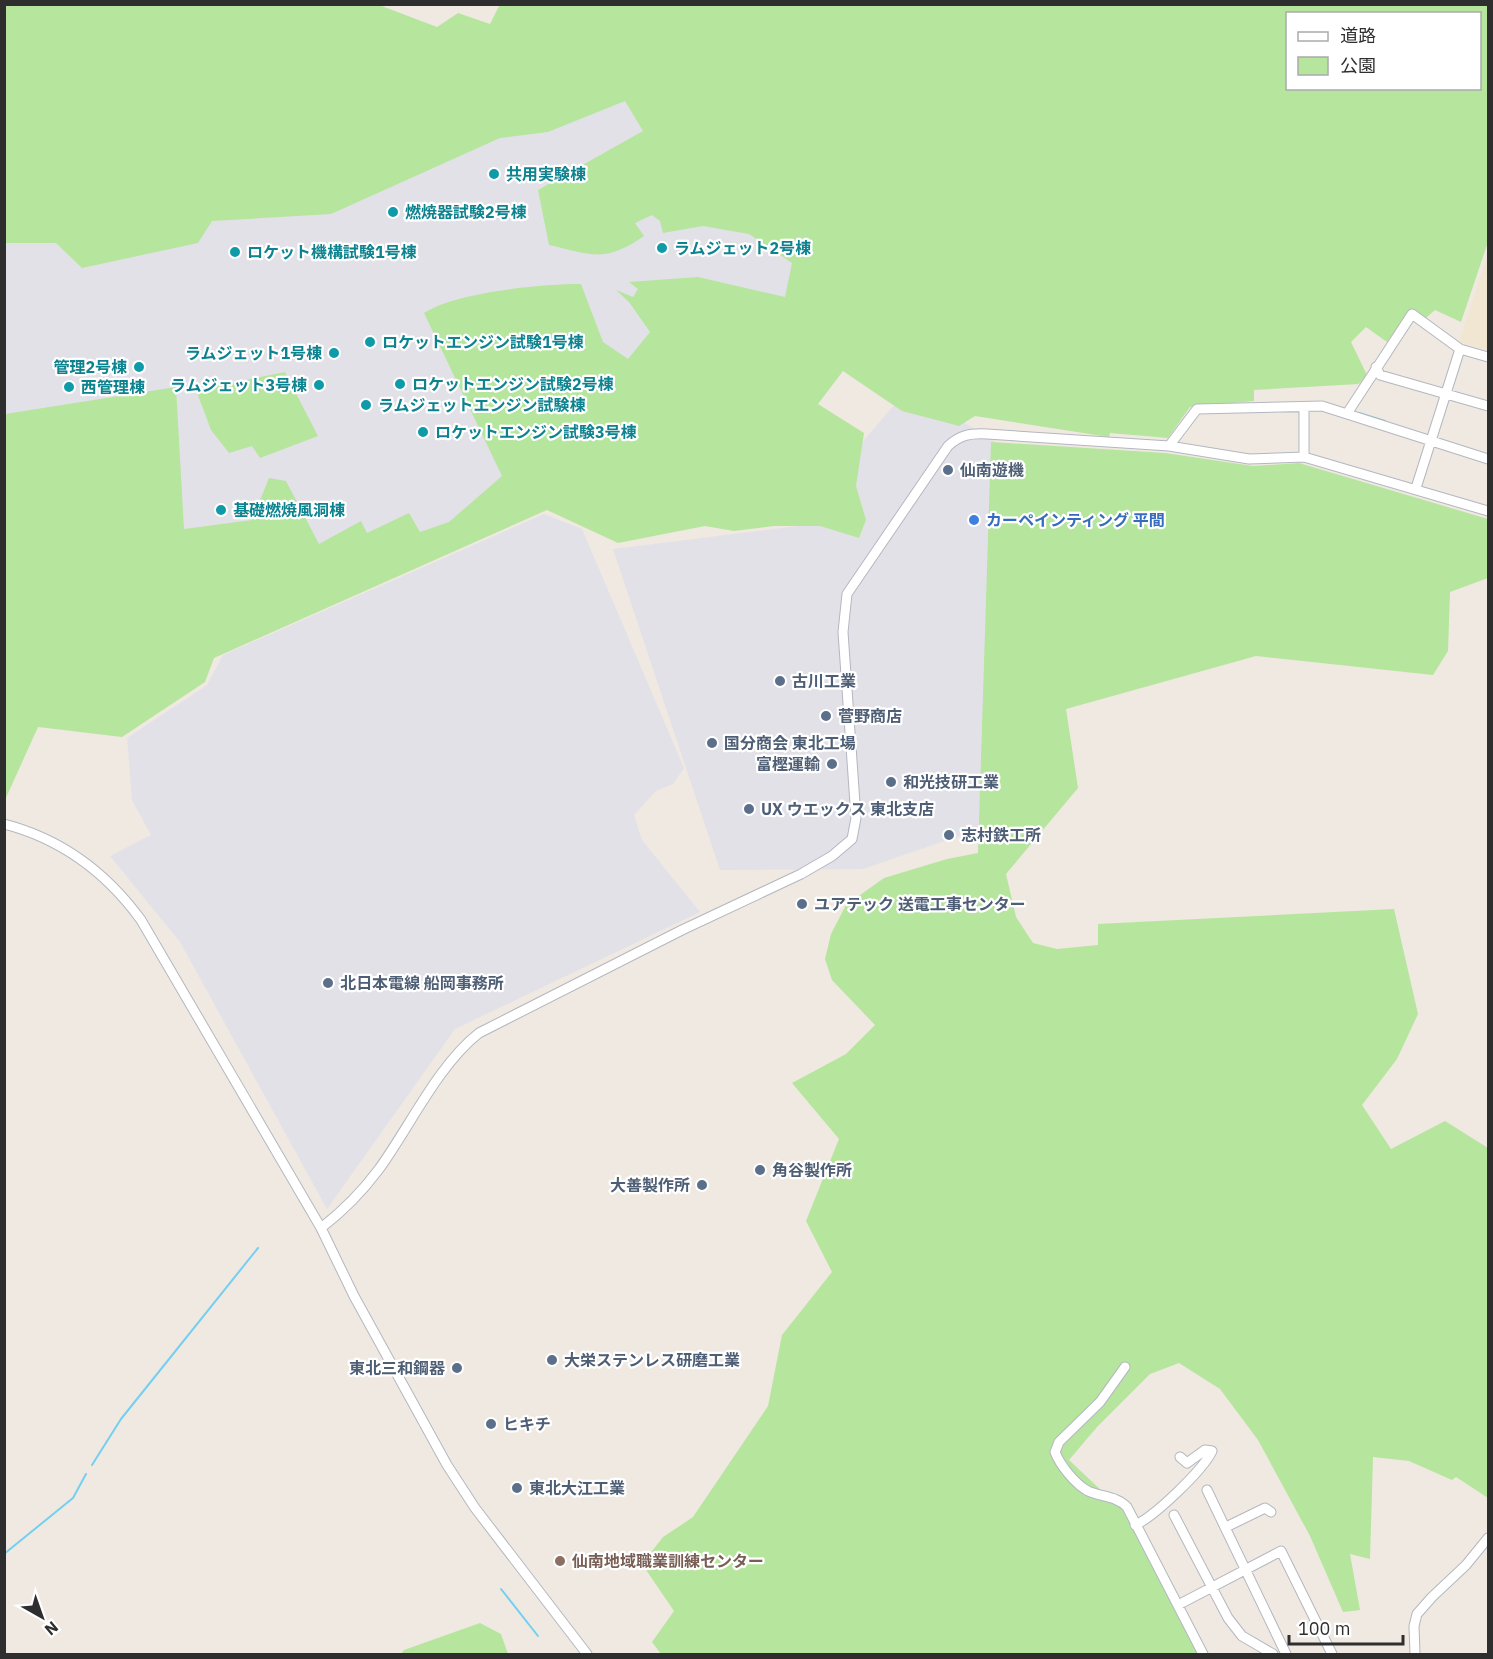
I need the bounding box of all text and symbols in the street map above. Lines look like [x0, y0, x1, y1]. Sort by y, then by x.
legend [1286, 12, 1481, 90]
text: 道路 [1340, 24, 1376, 47]
text: 公園 [1340, 54, 1376, 77]
place label: 共用実験棟 [506, 164, 586, 184]
marker: 共用実験棟 [487, 167, 501, 181]
place label: 燃焼器試験2号棟 [405, 202, 527, 222]
marker: 燃焼器試験2号棟 [386, 205, 400, 219]
place label: ラムジェット2号棟 [674, 238, 811, 258]
marker: ラムジェット2号棟 [655, 241, 669, 255]
place label: ロケット機構試験1号棟 [247, 242, 417, 262]
marker: ロケット機構試験1号棟 [228, 245, 242, 259]
place label: ロケットエンジン試験1号棟 [382, 332, 584, 352]
marker: ロケットエンジン試験1号棟 [363, 335, 377, 349]
place label: ラムジェット1号棟 [185, 343, 322, 363]
marker: ラムジェット1号棟 [327, 346, 341, 360]
place label: 管理2号棟 [53, 357, 127, 377]
marker: 管理2号棟 [132, 360, 146, 374]
place label: ロケットエンジン試験2号棟 [412, 374, 614, 394]
place label: ラムジェット3号棟 [170, 375, 307, 395]
place label: 西管理棟 [81, 377, 145, 397]
marker: ロケットエンジン試験2号棟 [393, 377, 407, 391]
marker: ラムジェット3号棟 [312, 378, 326, 392]
marker: 西管理棟 [62, 380, 76, 394]
place label: ラムジェットエンジン試験棟 [378, 395, 586, 415]
marker: ラムジェットエンジン試験棟 [359, 398, 373, 412]
place label: ロケットエンジン試験3号棟 [435, 422, 637, 442]
marker: ロケットエンジン試験3号棟 [416, 425, 430, 439]
place label: 仙南遊機 [959, 460, 1024, 480]
marker: 仙南遊機 [941, 463, 955, 477]
place label: 基礎燃焼風洞棟 [233, 500, 345, 520]
marker: 基礎燃焼風洞棟 [214, 503, 228, 517]
place label: カーペインティング 平間 [986, 510, 1165, 530]
marker: カーペインティング 平間 [967, 513, 981, 527]
place label: 古川工業 [792, 671, 856, 691]
marker: 古川工業 [773, 674, 787, 688]
place label: 菅野商店 [838, 706, 902, 726]
marker: 菅野商店 [819, 709, 833, 723]
place label: 国分商会 東北工場 [724, 733, 856, 753]
marker: 国分商会 東北工場 [705, 736, 719, 750]
place label: 富樫運輸 [756, 754, 820, 774]
marker: 富樫運輸 [825, 757, 839, 771]
place label: 和光技研工業 [903, 772, 999, 792]
marker: 和光技研工業 [884, 775, 898, 789]
place label: UX ウエックス 東北支店 [761, 799, 934, 819]
marker: UX ウエックス 東北支店 [742, 802, 756, 816]
place label: 志村鉄工所 [961, 825, 1041, 845]
marker: 志村鉄工所 [942, 828, 956, 842]
place label: ユアテック 送電工事センター [814, 894, 1026, 914]
marker: ユアテック 送電工事センター [795, 897, 809, 911]
place label: 北日本電線 船岡事務所 [340, 973, 504, 993]
marker: 北日本電線 船岡事務所 [321, 976, 335, 990]
place label: 角谷製作所 [772, 1160, 852, 1180]
marker: 角谷製作所 [753, 1163, 767, 1177]
place label: 大善製作所 [610, 1175, 690, 1195]
marker: 大善製作所 [695, 1178, 709, 1192]
place label: 大栄ステンレス研磨工業 [564, 1350, 740, 1370]
marker: 大栄ステンレス研磨工業 [545, 1353, 559, 1367]
place label: 東北三和鋼器 [349, 1358, 446, 1378]
marker: 東北三和鋼器 [450, 1361, 464, 1375]
place label: ヒキチ [503, 1414, 551, 1434]
marker: ヒキチ [484, 1417, 498, 1431]
place label: 東北大江工業 [529, 1478, 625, 1498]
marker: 東北大江工業 [510, 1481, 524, 1495]
place label: 仙南地域職業訓練センター [571, 1551, 764, 1571]
marker: 仙南地域職業訓練センター [553, 1554, 567, 1568]
north arrow [12, 1587, 72, 1647]
scale bar [1289, 1608, 1403, 1646]
text: N [41, 1617, 63, 1640]
text: 100 m [1298, 1617, 1350, 1640]

